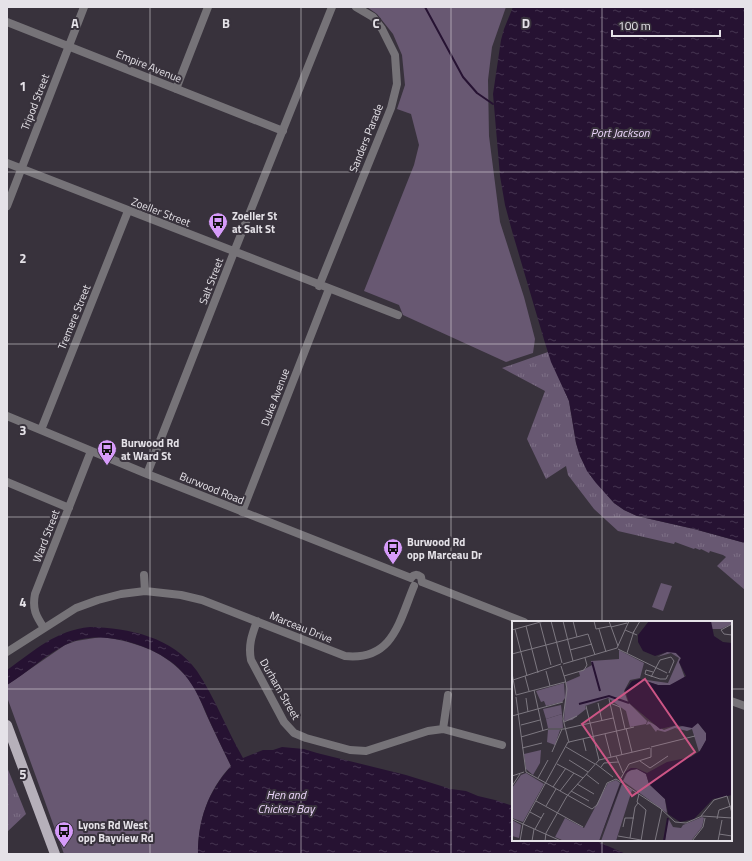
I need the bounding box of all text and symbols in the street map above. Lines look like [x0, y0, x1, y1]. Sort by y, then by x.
scale bar [612, 12, 720, 38]
text: A [71, 13, 79, 33]
text: B [222, 13, 230, 33]
text: C [372, 13, 380, 33]
text: D [522, 13, 530, 33]
text: 100 m [618, 16, 651, 35]
street label: Empire Avenue [114, 46, 185, 87]
street label: Tripod Street [17, 71, 53, 133]
text: 1 [19, 76, 27, 96]
street label: Sanders Parade [345, 101, 387, 175]
water label: Port Jackson [590, 123, 651, 142]
street label: Zoeller Street [129, 193, 193, 231]
place label: Zoeller St at Salt St [232, 208, 277, 237]
bus stop icon: Zoeller St at Salt St [207, 211, 229, 239]
text: 2 [19, 248, 27, 268]
street label: Salt Street [195, 255, 227, 307]
street label: Tremere Street [54, 282, 94, 352]
street label: Duke Avenue [257, 366, 293, 428]
text: 3 [19, 420, 27, 440]
place label: Burwood Rd at Ward St [121, 435, 179, 464]
bus stop icon: Burwood Rd at Ward St [96, 438, 118, 466]
street label: Burwood Road [177, 468, 247, 508]
street label: Ward Street [29, 507, 63, 565]
place label: Burwood Rd opp Marceau Dr [407, 534, 482, 563]
bus stop icon: Burwood Rd opp Marceau Dr [382, 537, 404, 565]
text: 4 [19, 592, 27, 612]
street label: Marceau Drive [267, 607, 335, 647]
inset map [512, 621, 732, 841]
street label: Durham Street [256, 655, 304, 723]
text: 5 [19, 764, 27, 784]
water label: Hen and Chicken Bay [257, 785, 316, 818]
place label: Lyons Rd West opp Bayview Rd [78, 817, 154, 846]
bus stop icon: Lyons Rd West opp Bayview Rd [53, 820, 75, 848]

